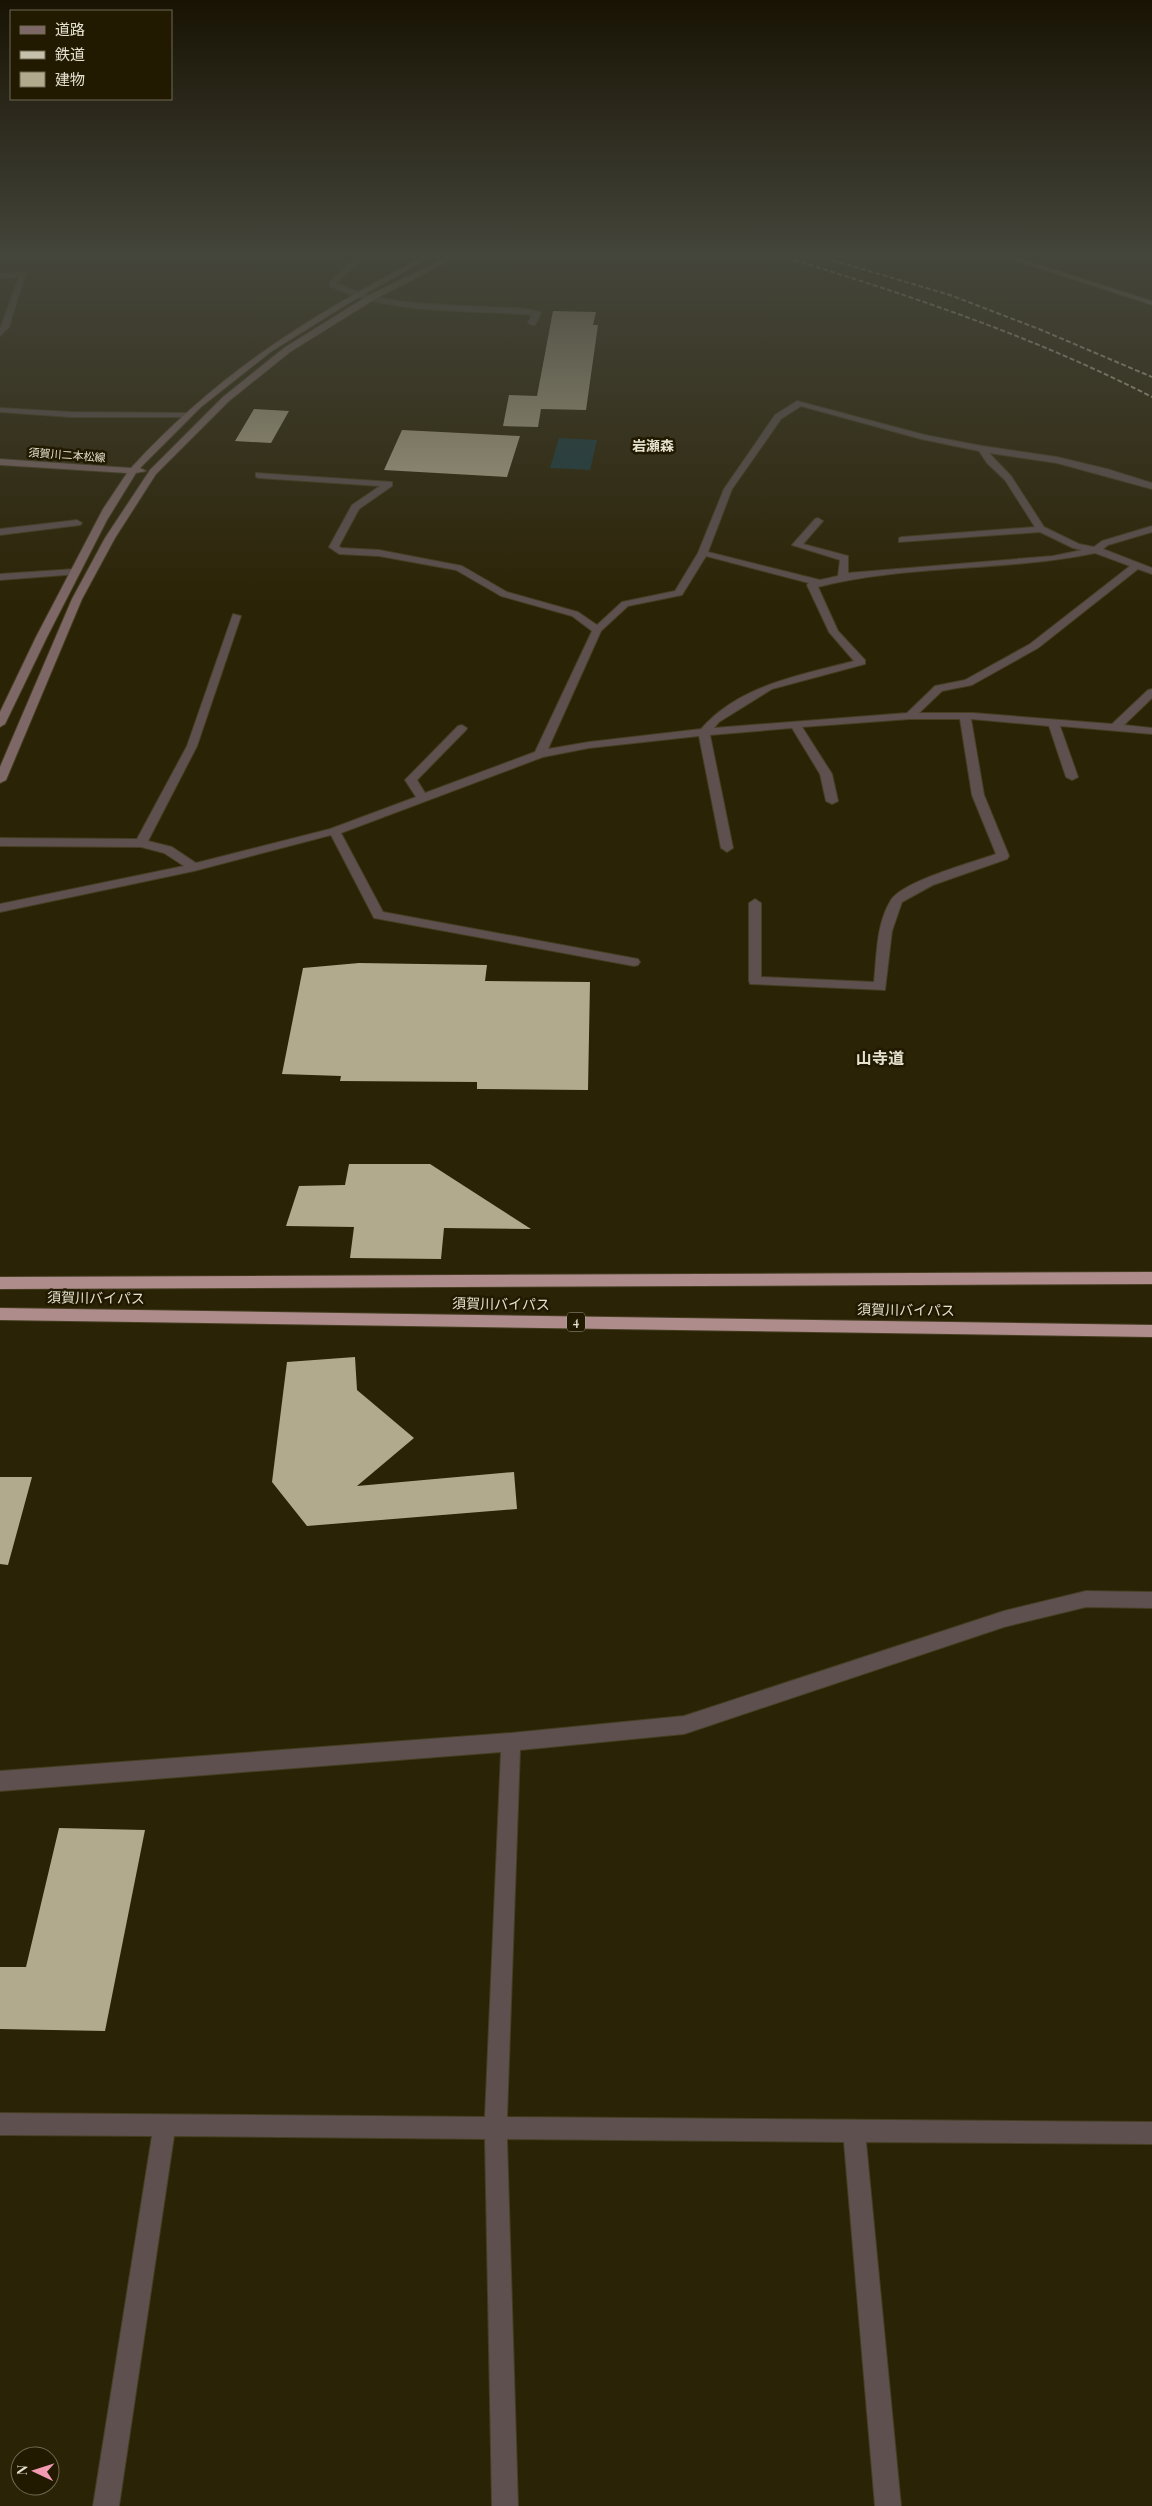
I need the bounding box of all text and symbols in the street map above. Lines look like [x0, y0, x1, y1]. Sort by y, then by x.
legend [10, 10, 172, 100]
text: 道路 [55, 19, 85, 39]
text: 鉄道 [55, 44, 85, 64]
text: 建物 [55, 69, 85, 89]
district label: 岩瀬森 [632, 436, 674, 455]
street label: 須賀川二本松線 [28, 444, 106, 465]
district label: 山寺道 [856, 1047, 904, 1068]
street label: 須賀川バイパス [47, 1287, 145, 1308]
street label: 須賀川バイパス [452, 1293, 550, 1314]
street label: 須賀川バイパス [857, 1299, 955, 1320]
road number: 4 [567, 1312, 585, 1331]
north arrow [10, 2446, 60, 2496]
text: N [12, 2464, 31, 2476]

